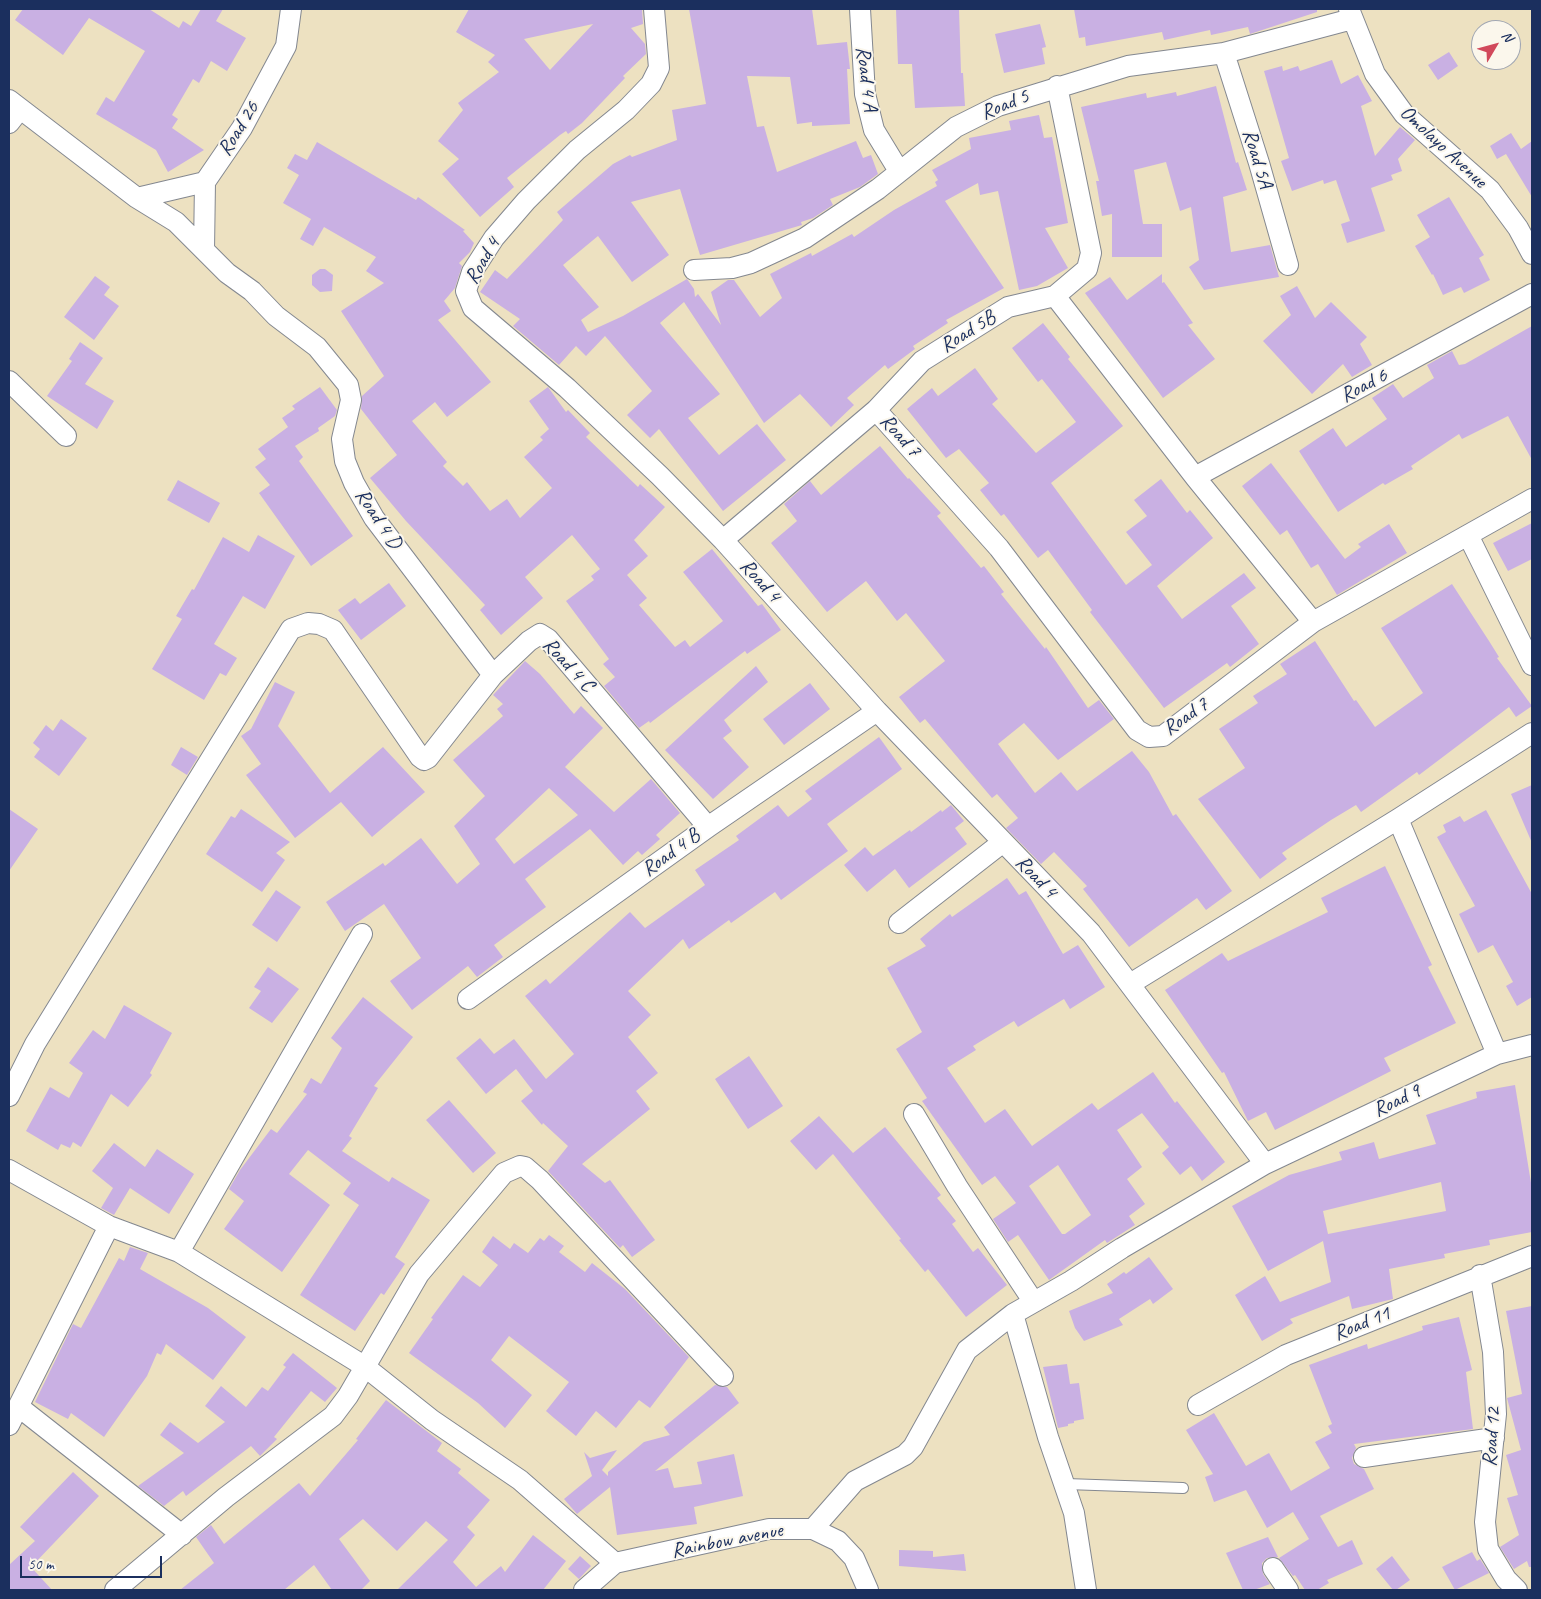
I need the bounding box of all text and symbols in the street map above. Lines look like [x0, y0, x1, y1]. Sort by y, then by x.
north arrow [1471, 20, 1521, 70]
text: N [1498, 28, 1517, 45]
street label: Road 4 A [850, 45, 882, 113]
street label: Road 5 [977, 84, 1033, 126]
street label: Road 26 [213, 97, 265, 161]
street label: Omolayo Avenue [1394, 100, 1492, 194]
street label: Road 5A [1236, 127, 1278, 191]
street label: Road 4 [460, 233, 506, 289]
street label: Road 5B [936, 305, 1000, 359]
street label: Road 6 [1336, 363, 1392, 409]
street label: Road 7 [874, 409, 926, 463]
street label: Road 4 D [349, 484, 407, 554]
street label: Road 4 [734, 554, 786, 608]
street label: Road 4 C [537, 633, 599, 697]
street label: Road 7 [1158, 692, 1214, 742]
street label: Road 4 B [637, 824, 705, 882]
street label: Road 4 [1010, 850, 1062, 904]
street label: Road 9 [1369, 1079, 1425, 1123]
street label: Road 11 [1330, 1301, 1394, 1347]
street label: Road 12 [1477, 1407, 1507, 1467]
street label: Rainbow avenue [669, 1518, 785, 1564]
scale bar [22, 1546, 165, 1578]
text: 50 m [28, 1555, 54, 1574]

